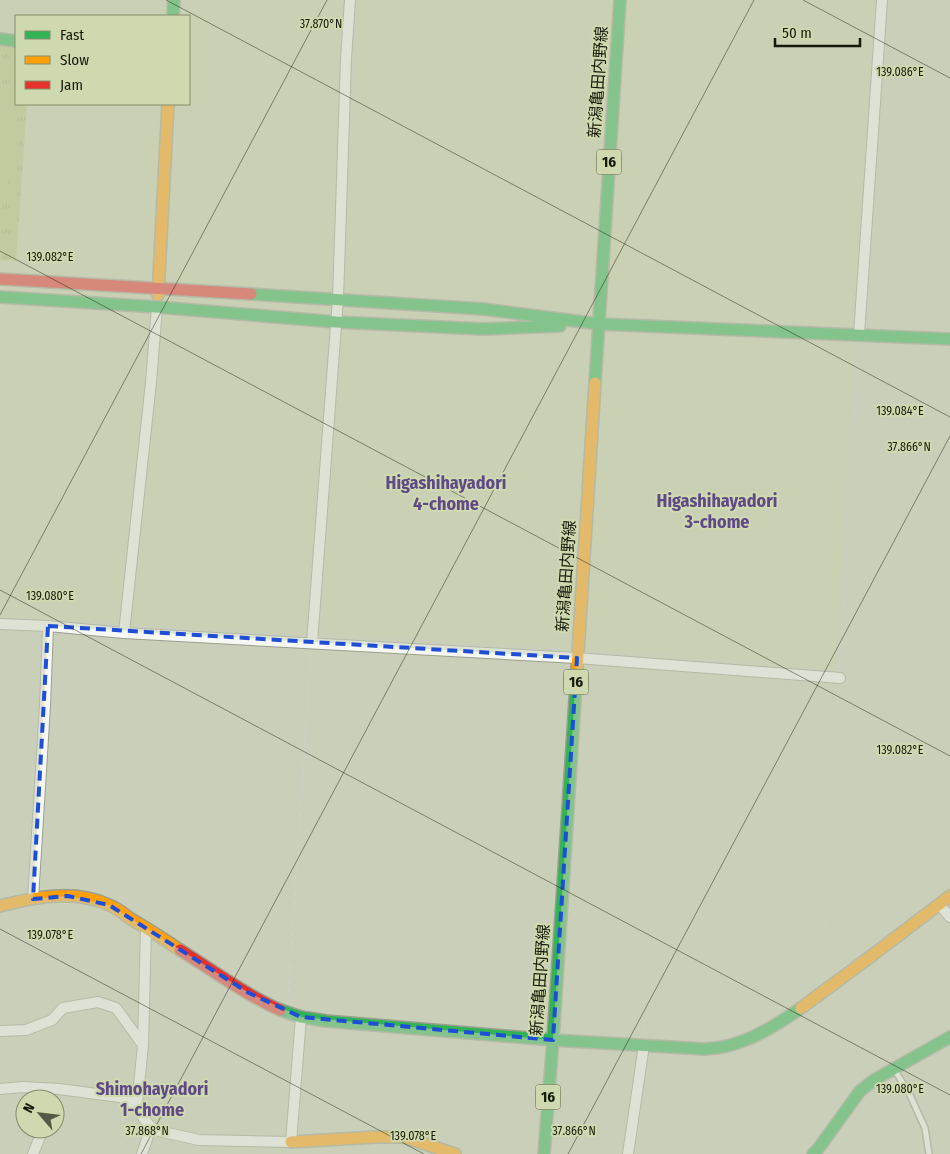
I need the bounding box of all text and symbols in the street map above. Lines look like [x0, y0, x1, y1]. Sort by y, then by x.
legend [15, 15, 190, 105]
scale bar [775, 15, 860, 47]
text: 37.870°N [300, 17, 342, 31]
text: 50 m [782, 24, 812, 42]
street label: 新潟亀田内野線 [585, 25, 611, 139]
text: Fast [60, 26, 84, 44]
text: Slow [60, 51, 89, 69]
text: 139.086°E [876, 65, 924, 79]
text: Jam [60, 76, 83, 94]
road number: 16 [596, 150, 622, 174]
text: 139.082°E [27, 250, 74, 264]
text: 139.084°E [876, 404, 924, 418]
text: 37.866°N [887, 440, 931, 454]
district label: Higashihayadori 4-chome [386, 472, 506, 515]
district label: Higashihayadori 3-chome [657, 490, 777, 533]
street label: 新潟亀田内野線 [553, 519, 579, 633]
text: 139.080°E [26, 589, 74, 603]
road number: 16 [564, 670, 588, 694]
text: 139.082°E [877, 743, 924, 757]
street label: 新潟亀田内野線 [527, 923, 553, 1037]
text: 139.078°E [27, 928, 73, 942]
district label: Shimohayadori 1-chome [96, 1078, 208, 1121]
text: 139.080°E [876, 1082, 924, 1096]
road number: 16 [536, 1084, 560, 1110]
north arrow [15, 1089, 65, 1139]
text: N [19, 1100, 38, 1116]
text: 37.868°N [125, 1124, 169, 1138]
text: 37.866°N [552, 1124, 596, 1138]
text: 139.078°E [390, 1129, 436, 1143]

